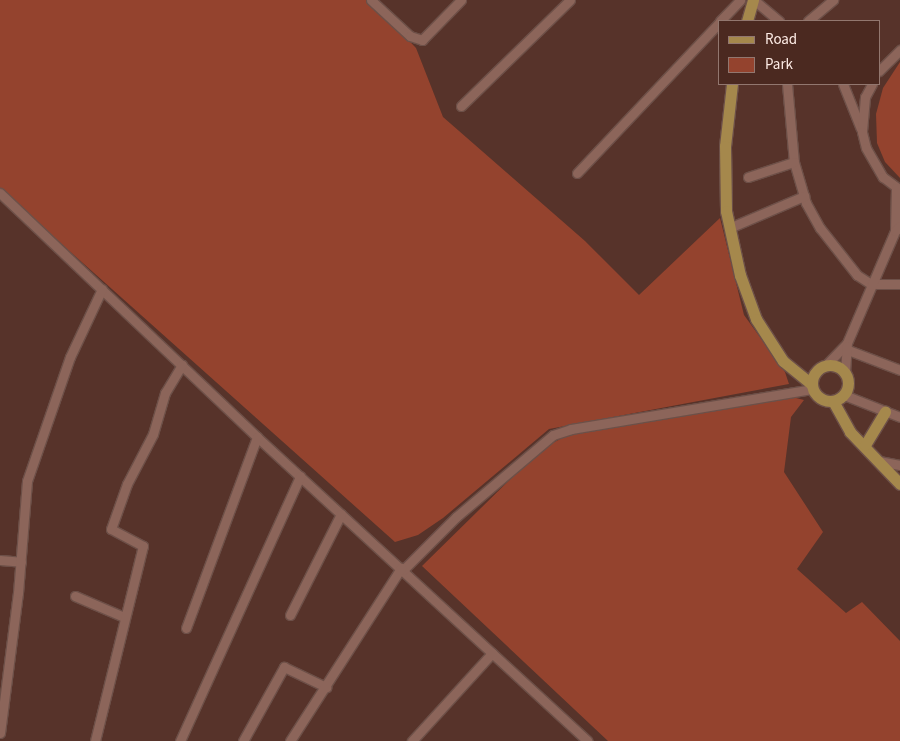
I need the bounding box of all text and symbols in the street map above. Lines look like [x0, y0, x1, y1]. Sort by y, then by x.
legend [718, 20, 880, 85]
text: Road [765, 29, 797, 50]
text: Park [765, 54, 793, 75]

